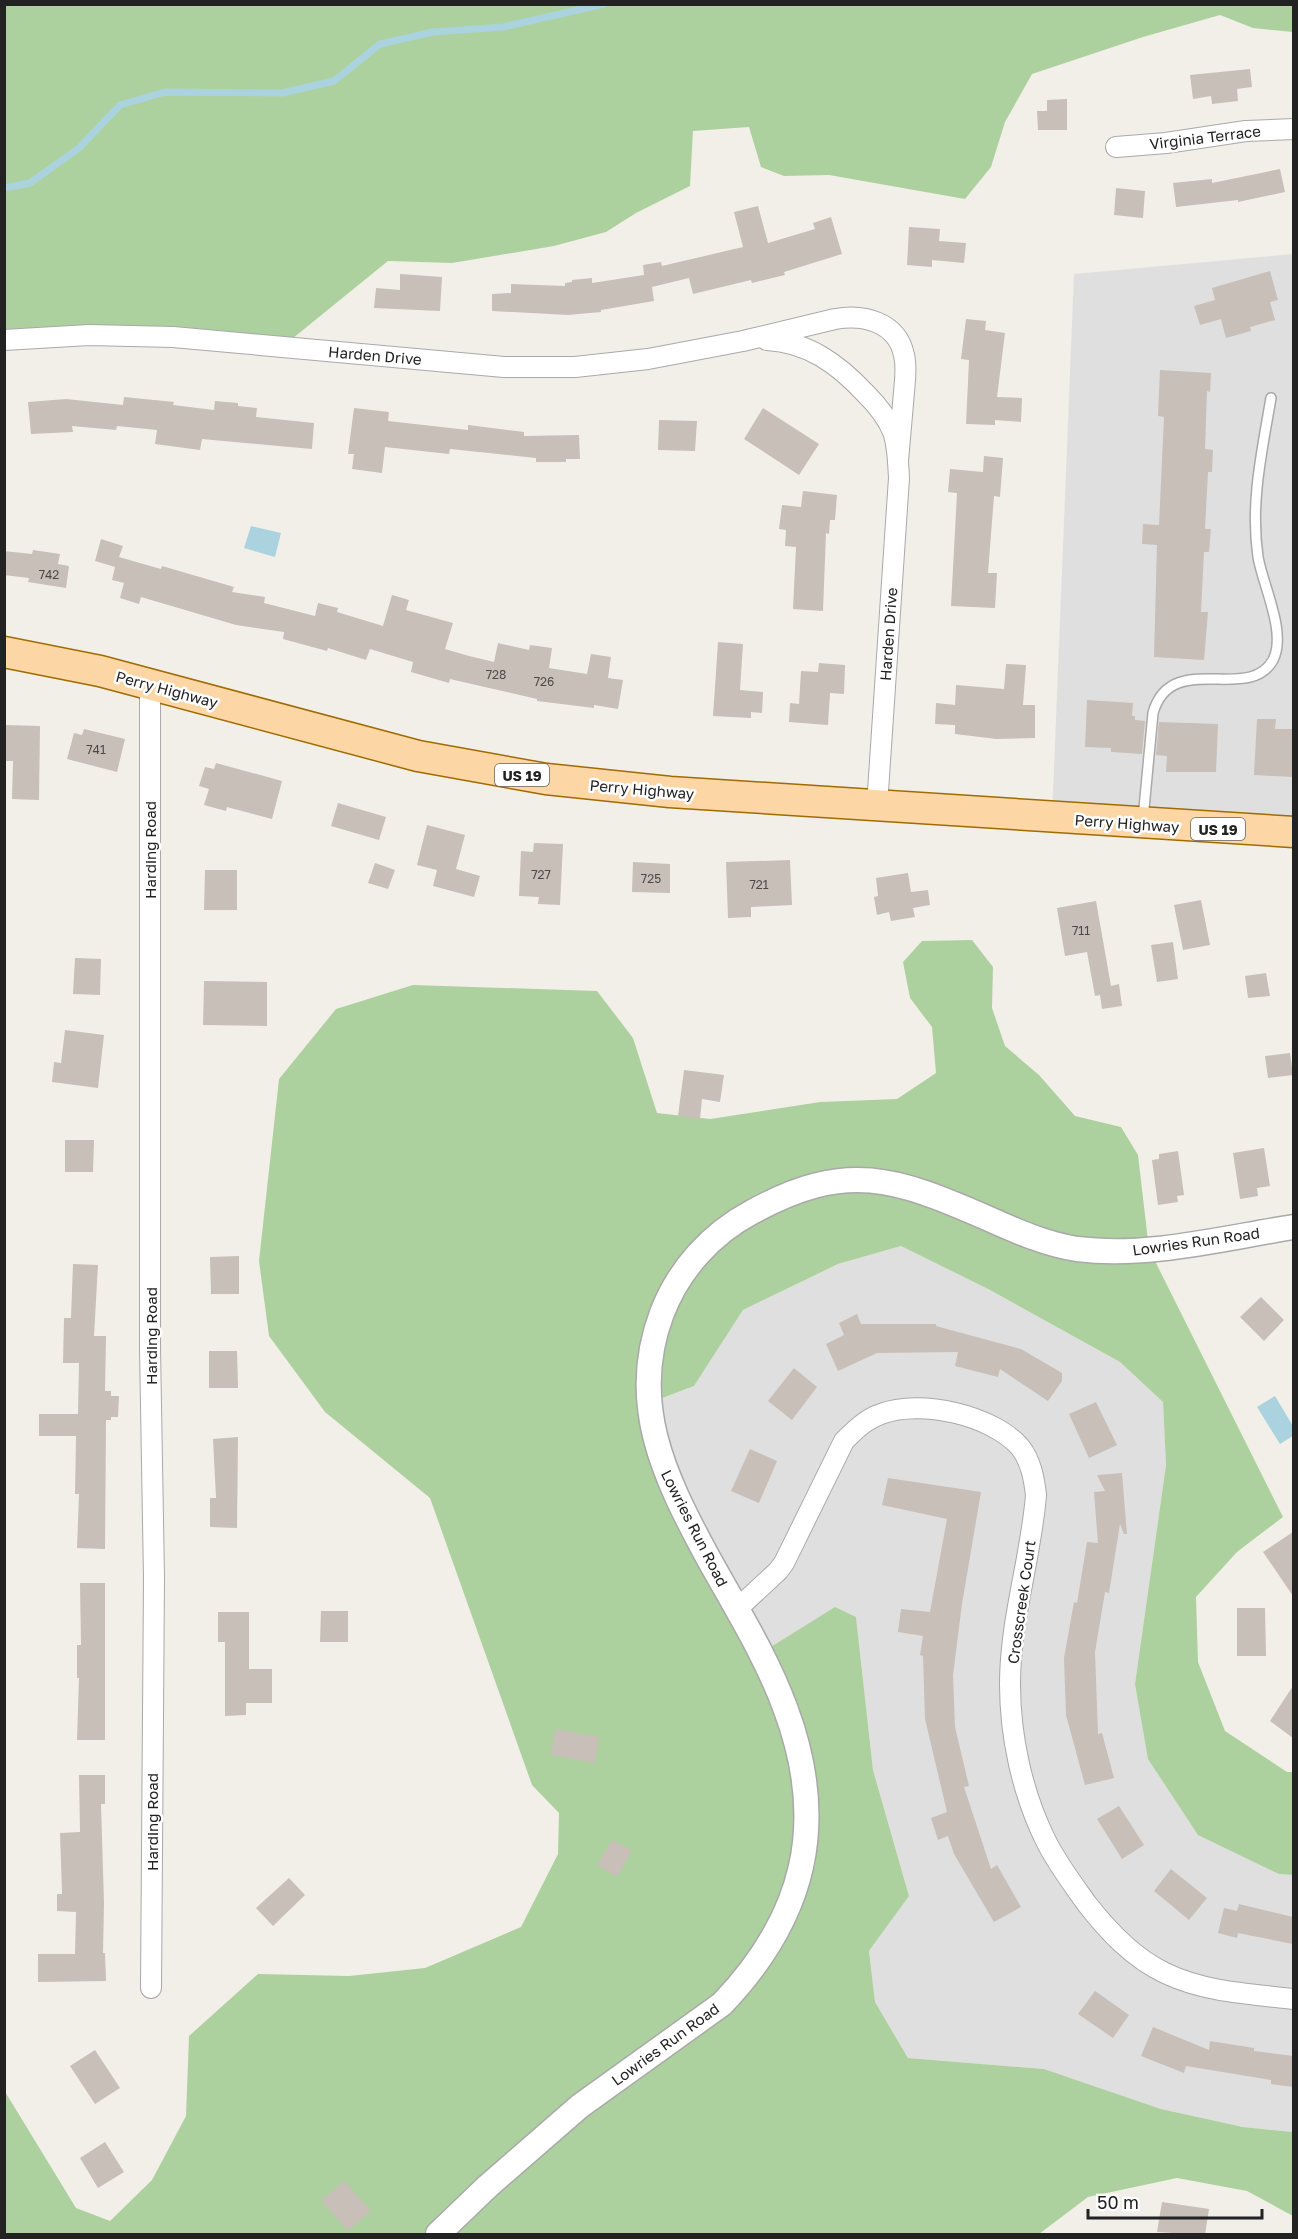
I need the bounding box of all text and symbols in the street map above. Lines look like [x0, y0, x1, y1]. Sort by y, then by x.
street label: Virginia Terrace [1148, 121, 1262, 153]
street label: Harden Drive [328, 342, 423, 368]
house number: 742 [39, 567, 59, 582]
street label: Harden Drive [876, 586, 900, 681]
street label: Perry Highway [114, 667, 221, 711]
house number: 728 [486, 667, 506, 682]
house number: 726 [534, 674, 554, 689]
house number: 741 [86, 742, 106, 757]
road number: US 19 [495, 764, 549, 786]
street label: Perry Highway [589, 775, 696, 803]
street label: Harding Road [141, 801, 159, 899]
street label: Perry Highway [1074, 810, 1181, 836]
road number: US 19 [1191, 818, 1245, 840]
house number: 727 [531, 867, 551, 882]
house number: 725 [641, 871, 661, 886]
house number: 721 [749, 877, 769, 892]
house number: 711 [1072, 923, 1090, 938]
street label: Lowries Run Road [1131, 1223, 1261, 1259]
street label: Harding Road [142, 1287, 160, 1385]
street label: Lowries Run Road [658, 1467, 732, 1589]
street label: Crosscreek Court [1003, 1539, 1039, 1665]
street label: Harding Road [143, 1773, 161, 1871]
street label: Lowries Run Road [608, 1999, 722, 2089]
scale bar [1088, 2182, 1262, 2220]
text: 50 m [1097, 2191, 1139, 2213]

